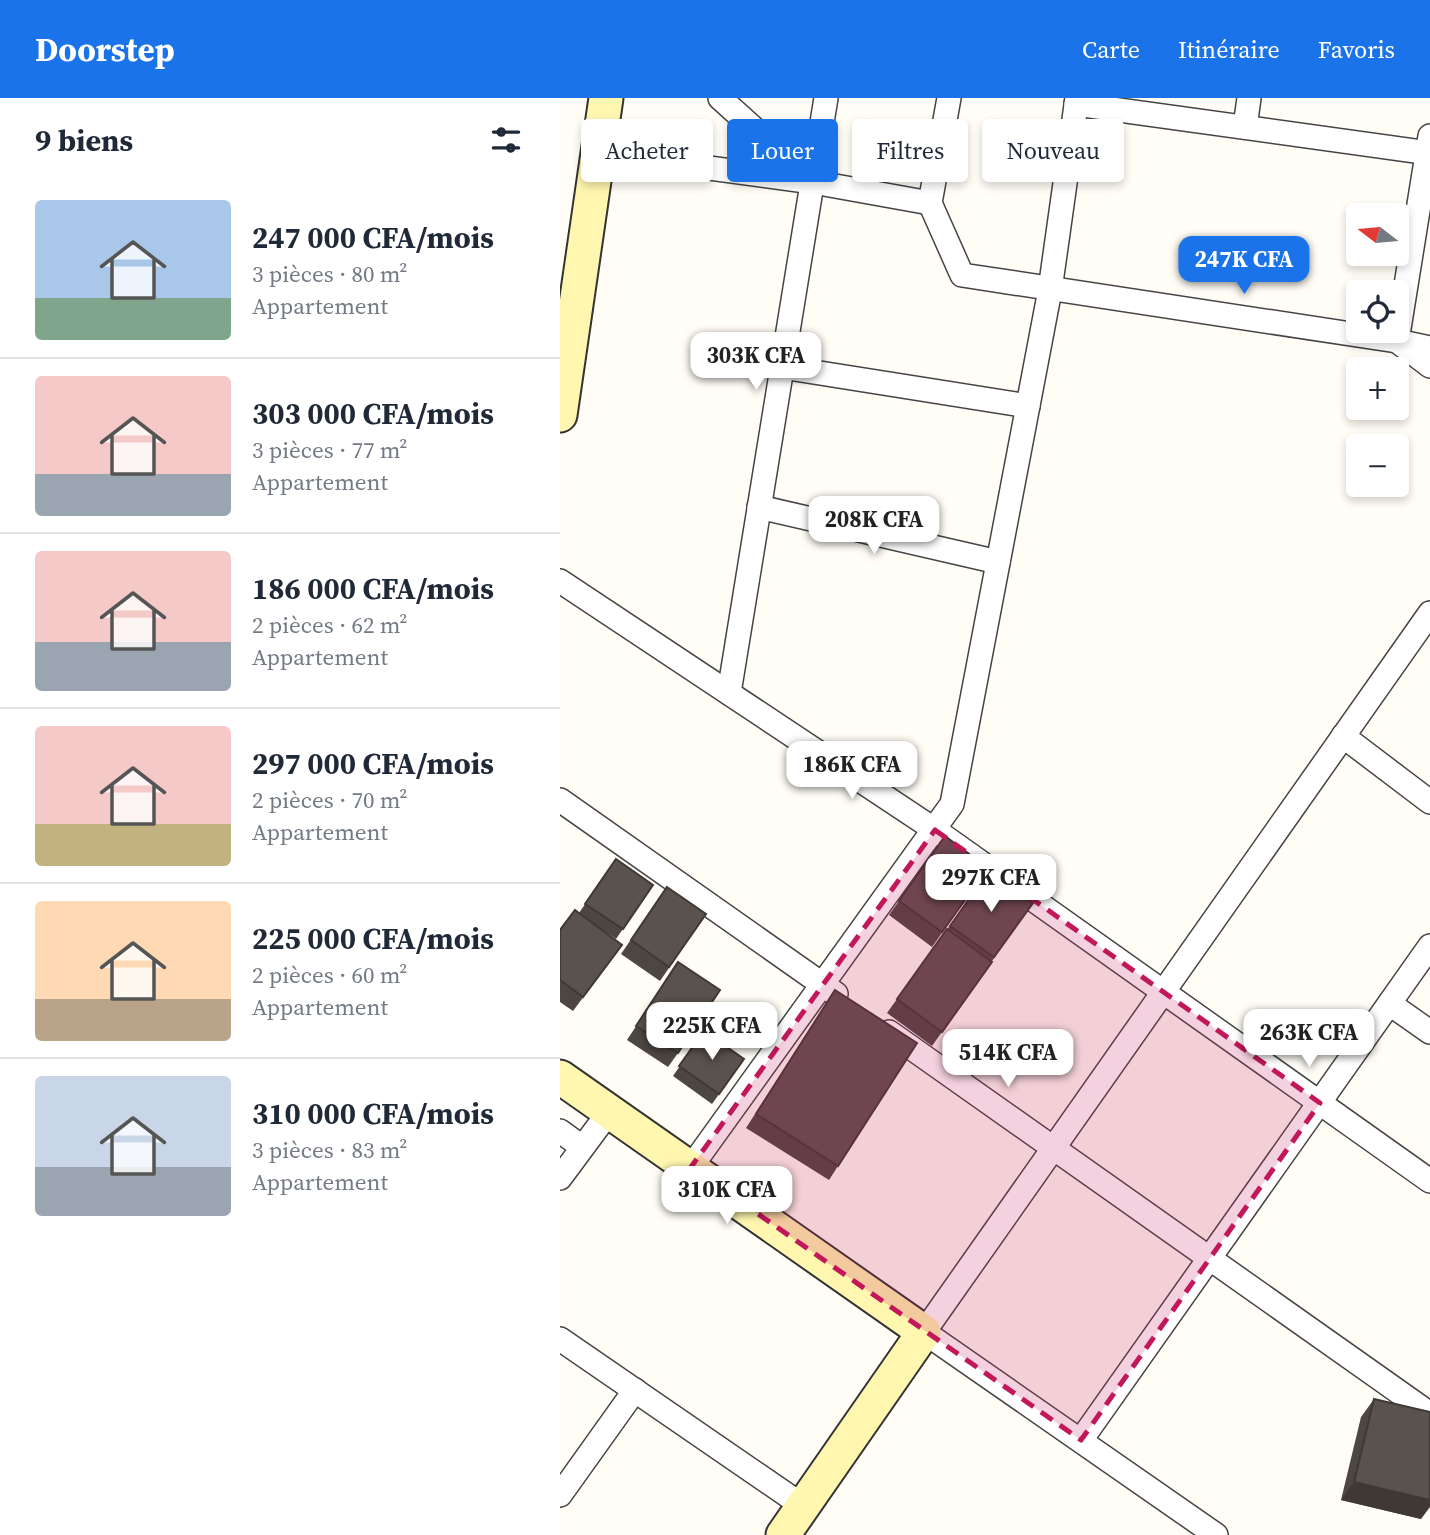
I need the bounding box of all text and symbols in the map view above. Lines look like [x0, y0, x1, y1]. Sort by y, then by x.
text: Doorstep [35, 27, 175, 72]
text: Carte [1082, 33, 1140, 66]
text: Itinéraire [1178, 33, 1280, 66]
text: Favoris [1318, 33, 1395, 66]
chip: Acheter [581, 119, 713, 182]
chip: Louer [727, 119, 838, 182]
chip: Filtres [852, 119, 968, 182]
chip: Nouveau [982, 119, 1124, 182]
text: 9 biens [35, 120, 133, 161]
icon: filters [487, 121, 525, 159]
north arrow [1346, 203, 1409, 266]
map controls [1346, 203, 1409, 497]
text: 247 000 CFA/mois [252, 217, 494, 258]
icon: home [91, 228, 175, 312]
pin: 247K CFA [1172, 236, 1316, 296]
text: 247K CFA [1194, 243, 1294, 275]
text: 3 pièces · 80 m² [252, 258, 407, 290]
button: locate [1346, 280, 1409, 343]
text: Appartement [252, 290, 388, 322]
pin: 303K CFA [684, 332, 828, 392]
text: 303K CFA [706, 339, 806, 371]
button: + [1346, 357, 1409, 420]
text: 303 000 CFA/mois [252, 393, 494, 434]
icon: home [91, 404, 175, 488]
text: 3 pièces · 77 m² [252, 434, 407, 466]
button: − [1346, 434, 1409, 497]
text: Appartement [252, 466, 388, 498]
pin: 208K CFA [802, 496, 946, 556]
text: 208K CFA [824, 503, 924, 535]
text: 186 000 CFA/mois [252, 568, 494, 609]
icon: home [91, 579, 175, 663]
text: 2 pièces · 62 m² [252, 609, 407, 641]
text: Appartement [252, 641, 388, 673]
pin: 186K CFA [780, 742, 924, 801]
text: 297 000 CFA/mois [252, 743, 494, 784]
text: 186K CFA [802, 748, 902, 780]
icon: home [91, 754, 175, 838]
text: 2 pièces · 70 m² [252, 784, 407, 816]
text: Appartement [252, 816, 388, 848]
pin: 297K CFA [919, 854, 1063, 914]
text: 297K CFA [941, 861, 1041, 893]
text: 225 000 CFA/mois [252, 918, 494, 959]
icon: home [91, 929, 175, 1013]
text: 2 pièces · 60 m² [252, 959, 407, 991]
text: Appartement [252, 991, 388, 1023]
pin: 225K CFA [640, 1002, 784, 1062]
text: 225K CFA [662, 1009, 762, 1041]
pin: 263K CFA [1237, 1010, 1381, 1069]
text: 263K CFA [1259, 1016, 1359, 1048]
pin: 514K CFA [936, 1030, 1080, 1089]
text: 514K CFA [958, 1036, 1058, 1068]
text: 310 000 CFA/mois [252, 1093, 494, 1134]
icon: home [91, 1104, 175, 1188]
text: 3 pièces · 83 m² [252, 1134, 407, 1166]
text: Appartement [252, 1166, 388, 1198]
pin: 310K CFA [655, 1166, 799, 1226]
text: 310K CFA [677, 1173, 777, 1205]

